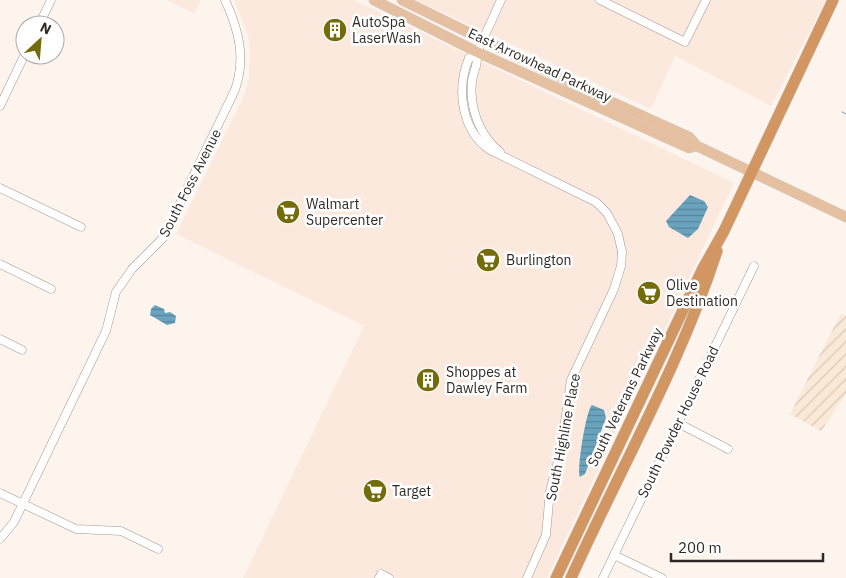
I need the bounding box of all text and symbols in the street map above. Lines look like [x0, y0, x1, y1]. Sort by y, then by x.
place label: AutoSpa LaserWash [352, 13, 421, 47]
north arrow [15, 15, 65, 65]
building icon: AutoSpa LaserWash [322, 17, 348, 43]
text: N [37, 18, 54, 39]
street label: East Arrowhead Parkway [465, 24, 615, 106]
street label: South Foss Avenue [155, 126, 225, 240]
place label: Walmart Supercenter [306, 195, 383, 229]
supermarket icon: Walmart Supercenter [275, 199, 301, 225]
supermarket icon: Burlington [475, 247, 501, 273]
place label: Burlington [506, 251, 572, 269]
place label: Olive Destination [666, 276, 738, 310]
supermarket icon: Olive Destination [636, 280, 662, 306]
street label: South Veterans Parkway [584, 325, 667, 469]
street label: South Powder House Road [633, 343, 723, 501]
place label: Shoppes at Dawley Farm [446, 363, 527, 397]
building icon: Shoppes at Dawley Farm [415, 367, 441, 393]
street label: South Highline Place [542, 371, 584, 502]
supermarket icon: Target [362, 478, 388, 504]
place label: Target [392, 482, 431, 500]
scale bar [671, 530, 824, 562]
text: 200 m [678, 538, 722, 557]

